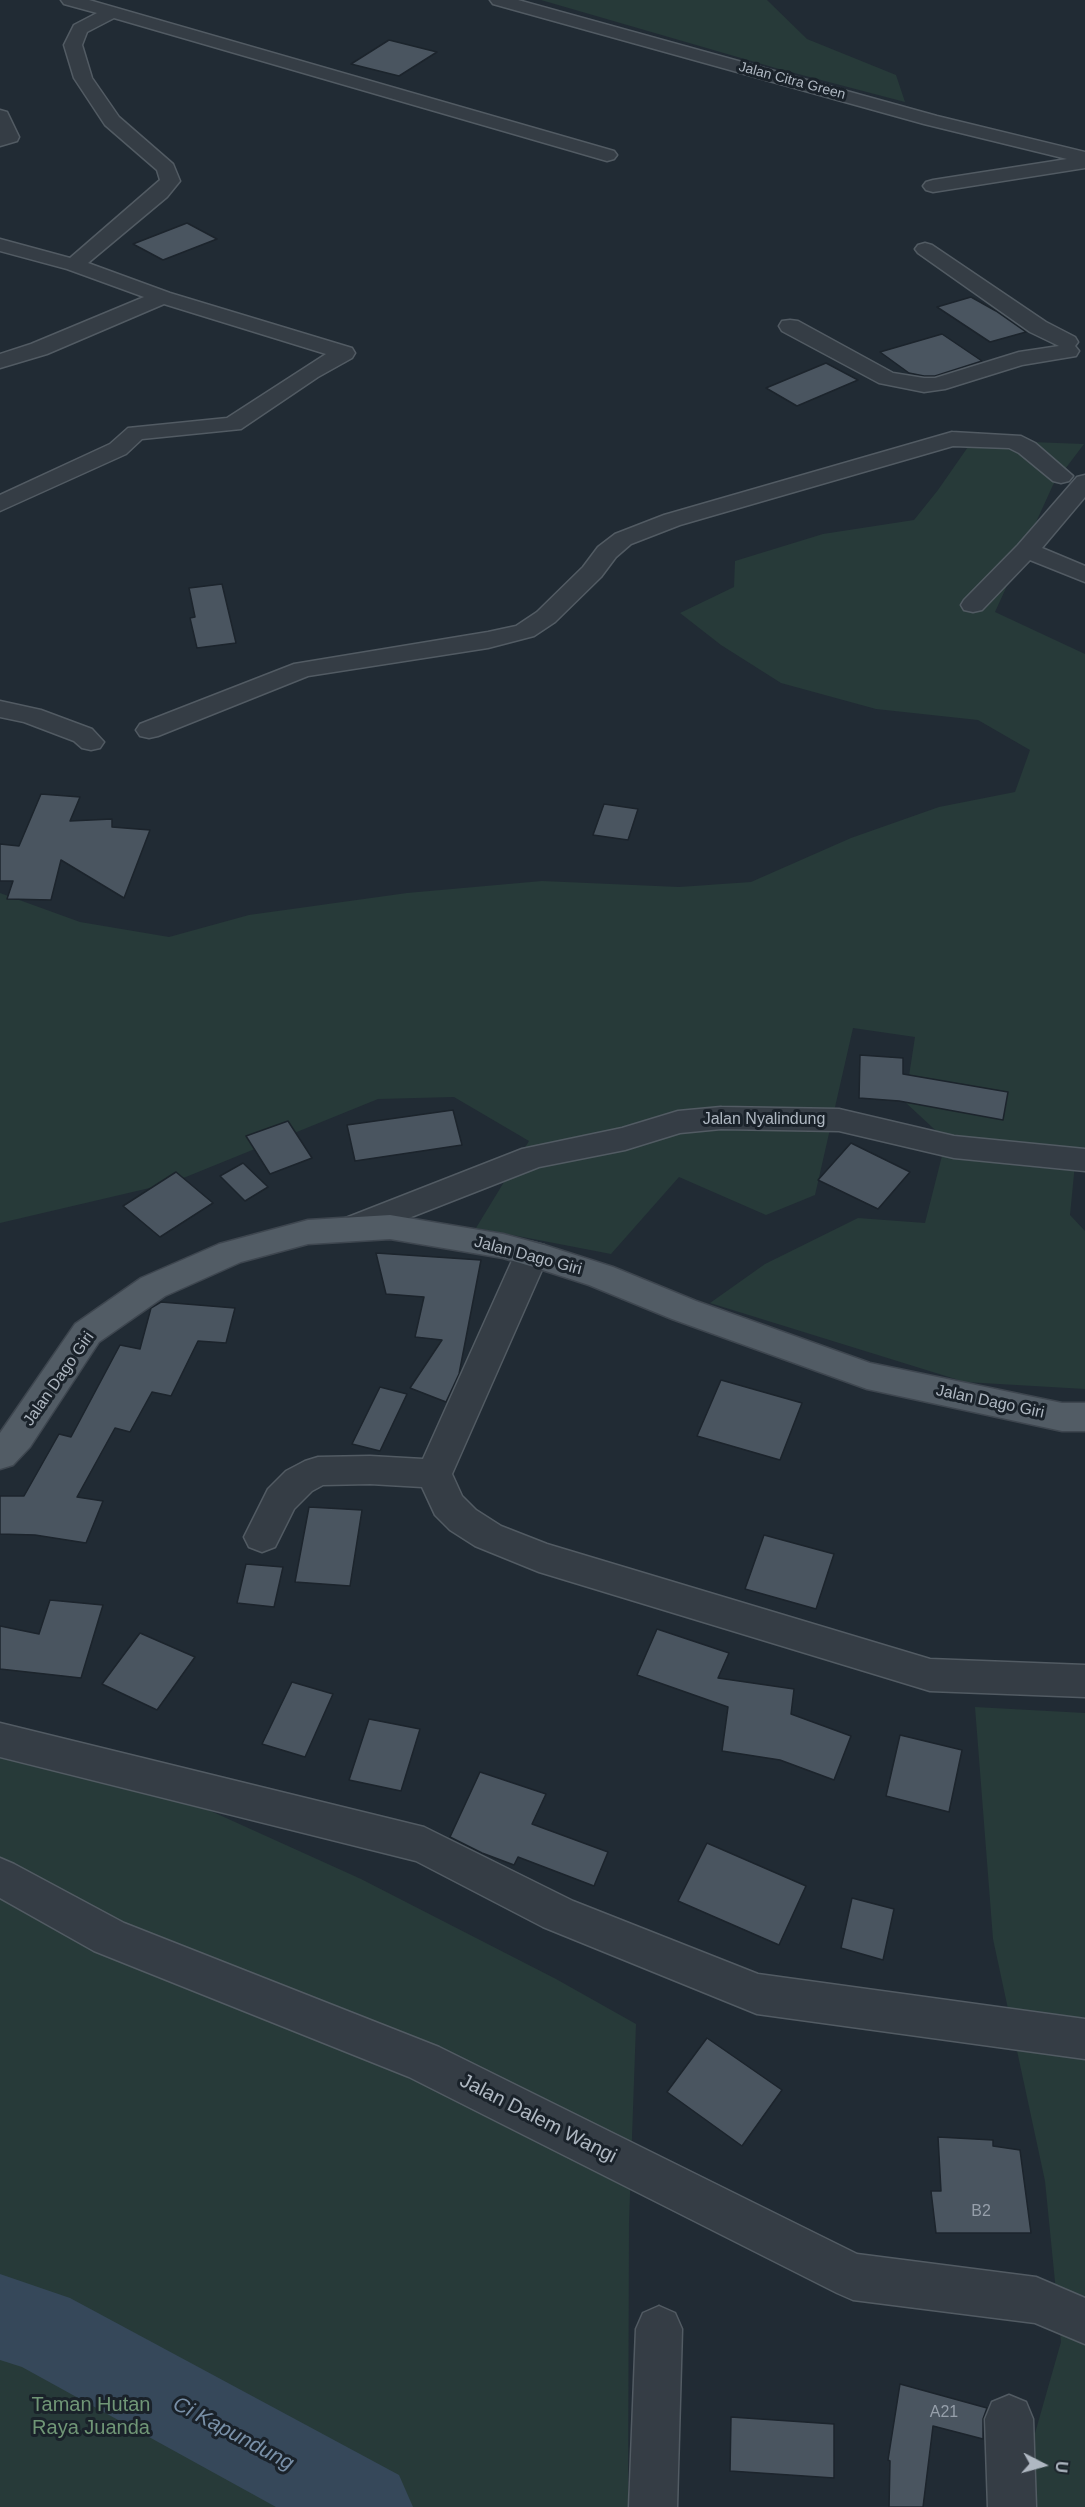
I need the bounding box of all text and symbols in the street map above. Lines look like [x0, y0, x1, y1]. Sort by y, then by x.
street label: Jalan Citra Green [737, 59, 847, 103]
street label: Jalan Nyalindung [703, 1110, 825, 1130]
street label: Jalan Dago Giri [472, 1232, 584, 1280]
street label: Jalan Dago Giri [20, 1328, 98, 1430]
street label: Jalan Dago Giri [934, 1381, 1046, 1423]
street label: Jalan Dalem Wangi [456, 2069, 620, 2169]
house number: B2 [971, 2202, 991, 2222]
water label: Ci Kapundung [168, 2392, 298, 2476]
park label: Taman Hutan Raya Juanda [32, 2393, 150, 2440]
house number: A21 [930, 2403, 958, 2423]
north arrow [1013, 2435, 1073, 2495]
text: U [1052, 2460, 1070, 2474]

